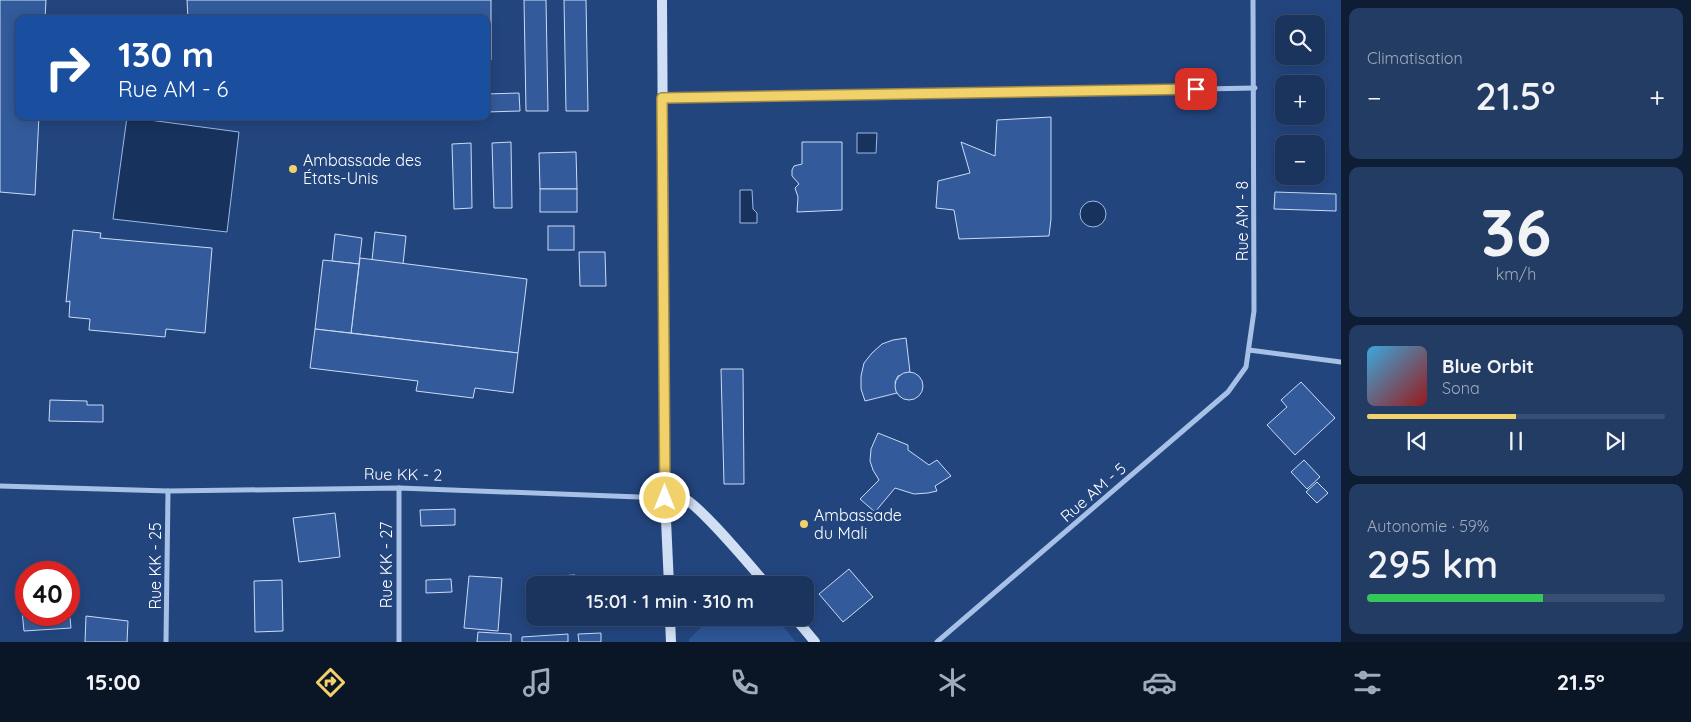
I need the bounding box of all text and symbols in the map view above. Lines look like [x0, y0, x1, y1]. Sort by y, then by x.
map controls [1275, 15, 1325, 185]
button: search [1275, 15, 1325, 65]
text: 130 m [118, 32, 214, 76]
icon: right [35, 35, 100, 100]
text: Climatisation [1367, 48, 1463, 68]
pin [1175, 68, 1217, 110]
text: 21.5° [1475, 72, 1556, 120]
text: Rue AM - 6 [118, 75, 228, 103]
icon: arrive [1182, 75, 1210, 103]
button: + [1275, 75, 1325, 125]
text: − [1367, 80, 1382, 115]
text: + [1649, 80, 1665, 115]
button: − [1275, 135, 1325, 185]
place label: Ambassade des États-Unis [303, 150, 422, 188]
marker: Ambassade des États-Unis [287, 163, 299, 175]
street label: Rue AM - 8 [1232, 181, 1252, 261]
text: 36 [1481, 191, 1551, 272]
text: km/h [1496, 264, 1536, 284]
text: Blue Orbit [1442, 354, 1534, 378]
text: Sona [1442, 378, 1480, 398]
icon: previous [1403, 427, 1431, 455]
icon: pause [1502, 427, 1530, 455]
icon: next [1601, 427, 1629, 455]
street label: Rue AM - 5 [1056, 458, 1130, 526]
street label: Rue KK - 2 [364, 463, 443, 485]
position arrow [638, 471, 690, 523]
place label: Ambassade du Mali [814, 505, 902, 543]
text: Autonomie · 59% [1367, 516, 1489, 536]
marker: Ambassade du Mali [798, 518, 810, 530]
street label: Rue KK - 25 [145, 522, 165, 610]
street label: Rue KK - 27 [376, 522, 396, 608]
text: 295 km [1367, 540, 1498, 588]
speed limit sign: 40 [15, 561, 80, 626]
text: 15:01 · 1 min · 310 m [586, 589, 754, 613]
icon: directions [313, 665, 348, 700]
icon: music [520, 665, 555, 700]
icon: phone [727, 665, 762, 700]
icon: climate [935, 665, 970, 700]
icon: car [1142, 665, 1177, 700]
icon: filters [1350, 665, 1385, 700]
text: 15:00 [86, 668, 140, 696]
text: 21.5° [1557, 668, 1605, 696]

